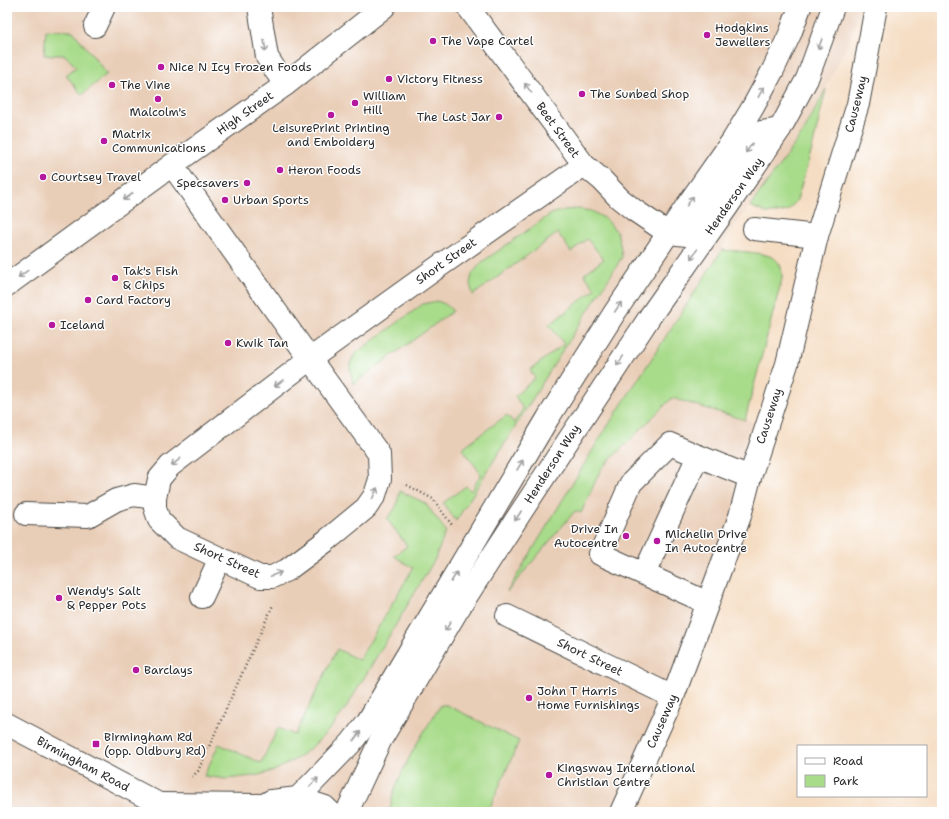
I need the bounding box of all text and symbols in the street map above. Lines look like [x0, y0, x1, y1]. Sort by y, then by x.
place label: Hodgkins Jewellers [715, 20, 771, 50]
marker: Hodgkins Jewellers [702, 30, 712, 40]
place label: The Vape Cartel [441, 33, 534, 49]
marker: The Vape Cartel [428, 36, 438, 46]
one-way arrow [816, 38, 824, 50]
one-way arrow [261, 39, 269, 52]
place label: Nice N Icy Frozen Foods [169, 59, 312, 75]
marker: Nice N Icy Frozen Foods [156, 62, 166, 72]
place label: Victory Fitness [397, 71, 483, 87]
marker: Victory Fitness [384, 74, 394, 84]
street label: Causeway [841, 74, 871, 134]
place label: The Vine [120, 77, 171, 93]
marker: The Vine [107, 80, 117, 90]
one-way arrow [524, 83, 532, 94]
place label: The Sunbed Shop [590, 86, 689, 102]
street label: High Street [213, 87, 277, 139]
one-way arrow [758, 87, 765, 99]
place label: William Hill [363, 88, 406, 118]
marker: The Sunbed Shop [577, 89, 587, 99]
marker: Malcolm's [153, 94, 163, 104]
marker: William Hill [350, 98, 360, 108]
street label: Beet Street [532, 99, 584, 161]
place label: Malcolm's [129, 104, 187, 120]
place label: The Last Jar [417, 109, 491, 125]
marker: LeisurePrint Printing and Emboidery [326, 110, 336, 120]
marker: The Last Jar [494, 112, 504, 122]
place label: LeisurePrint Printing and Emboidery [272, 120, 390, 150]
place label: Matrix Communications [112, 126, 206, 156]
marker: Matrix Communications [99, 136, 109, 146]
one-way arrow [745, 142, 753, 153]
street label: Henderson Way [701, 154, 767, 238]
place label: Heron Foods [288, 162, 361, 178]
marker: Heron Foods [275, 165, 285, 175]
place label: Courtsey Travel [51, 169, 141, 185]
marker: Courtsey Travel [38, 172, 48, 182]
place label: Specsavers [177, 175, 239, 191]
marker: Specsavers [242, 178, 252, 188]
place label: Urban Sports [233, 192, 309, 208]
one-way arrow [123, 193, 134, 201]
marker: Urban Sports [220, 195, 230, 205]
one-way arrow [686, 196, 694, 207]
street label: Short Street [412, 234, 480, 288]
one-way arrow [690, 248, 698, 259]
place label: Tak's Fish & Chips [123, 263, 178, 293]
one-way arrow [18, 269, 29, 278]
marker: Tak's Fish & Chips [110, 273, 120, 283]
place label: Card Factory [96, 292, 171, 308]
marker: Card Factory [83, 295, 93, 305]
one-way arrow [614, 302, 622, 313]
place label: Iceland [60, 317, 105, 333]
marker: Iceland [47, 320, 57, 330]
place label: Kwik Tan [236, 335, 288, 351]
marker: Kwik Tan [223, 338, 233, 348]
one-way arrow [616, 355, 624, 367]
one-way arrow [274, 378, 285, 387]
street label: Causeway [752, 386, 786, 446]
street label: Henderson Way [520, 421, 584, 507]
one-way arrow [170, 457, 181, 466]
one-way arrow [516, 460, 524, 471]
one-way arrow [372, 487, 379, 499]
one-way arrow [514, 510, 522, 521]
place label: Drive In Autocentre [554, 521, 618, 551]
place label: Michelin Drive In Autocentre [665, 526, 747, 556]
marker: Drive In Autocentre [621, 531, 631, 541]
marker: Michelin Drive In Autocentre [652, 536, 662, 546]
street label: Short Street [191, 538, 263, 582]
one-way arrow [269, 570, 281, 578]
one-way arrow [450, 571, 458, 583]
place label: Wendy's Salt & Pepper Pots [67, 583, 147, 613]
marker: Wendy's Salt & Pepper Pots [54, 593, 64, 603]
one-way arrow [444, 620, 452, 632]
street label: Short Street [555, 634, 625, 680]
place label: Barclays [144, 662, 193, 678]
marker: Barclays [131, 665, 141, 675]
place label: John T Harris Home Furnishings [537, 683, 640, 713]
street label: Causeway [643, 691, 681, 751]
marker: John T Harris Home Furnishings [524, 693, 534, 703]
place label: Birmingham Rd (opp. Oldbury Rd) [104, 729, 206, 759]
one-way arrow [353, 730, 361, 741]
street label: Birmingham Road [34, 733, 133, 795]
marker: Birmingham Rd (opp. Oldbury Rd) [91, 739, 101, 749]
legend [797, 745, 927, 797]
text: Road [833, 753, 864, 769]
place label: Kingsway International Christian Centre [557, 760, 696, 790]
marker: Kingsway International Christian Centre [544, 770, 554, 780]
text: Park [833, 773, 859, 789]
one-way arrow [309, 777, 319, 787]

